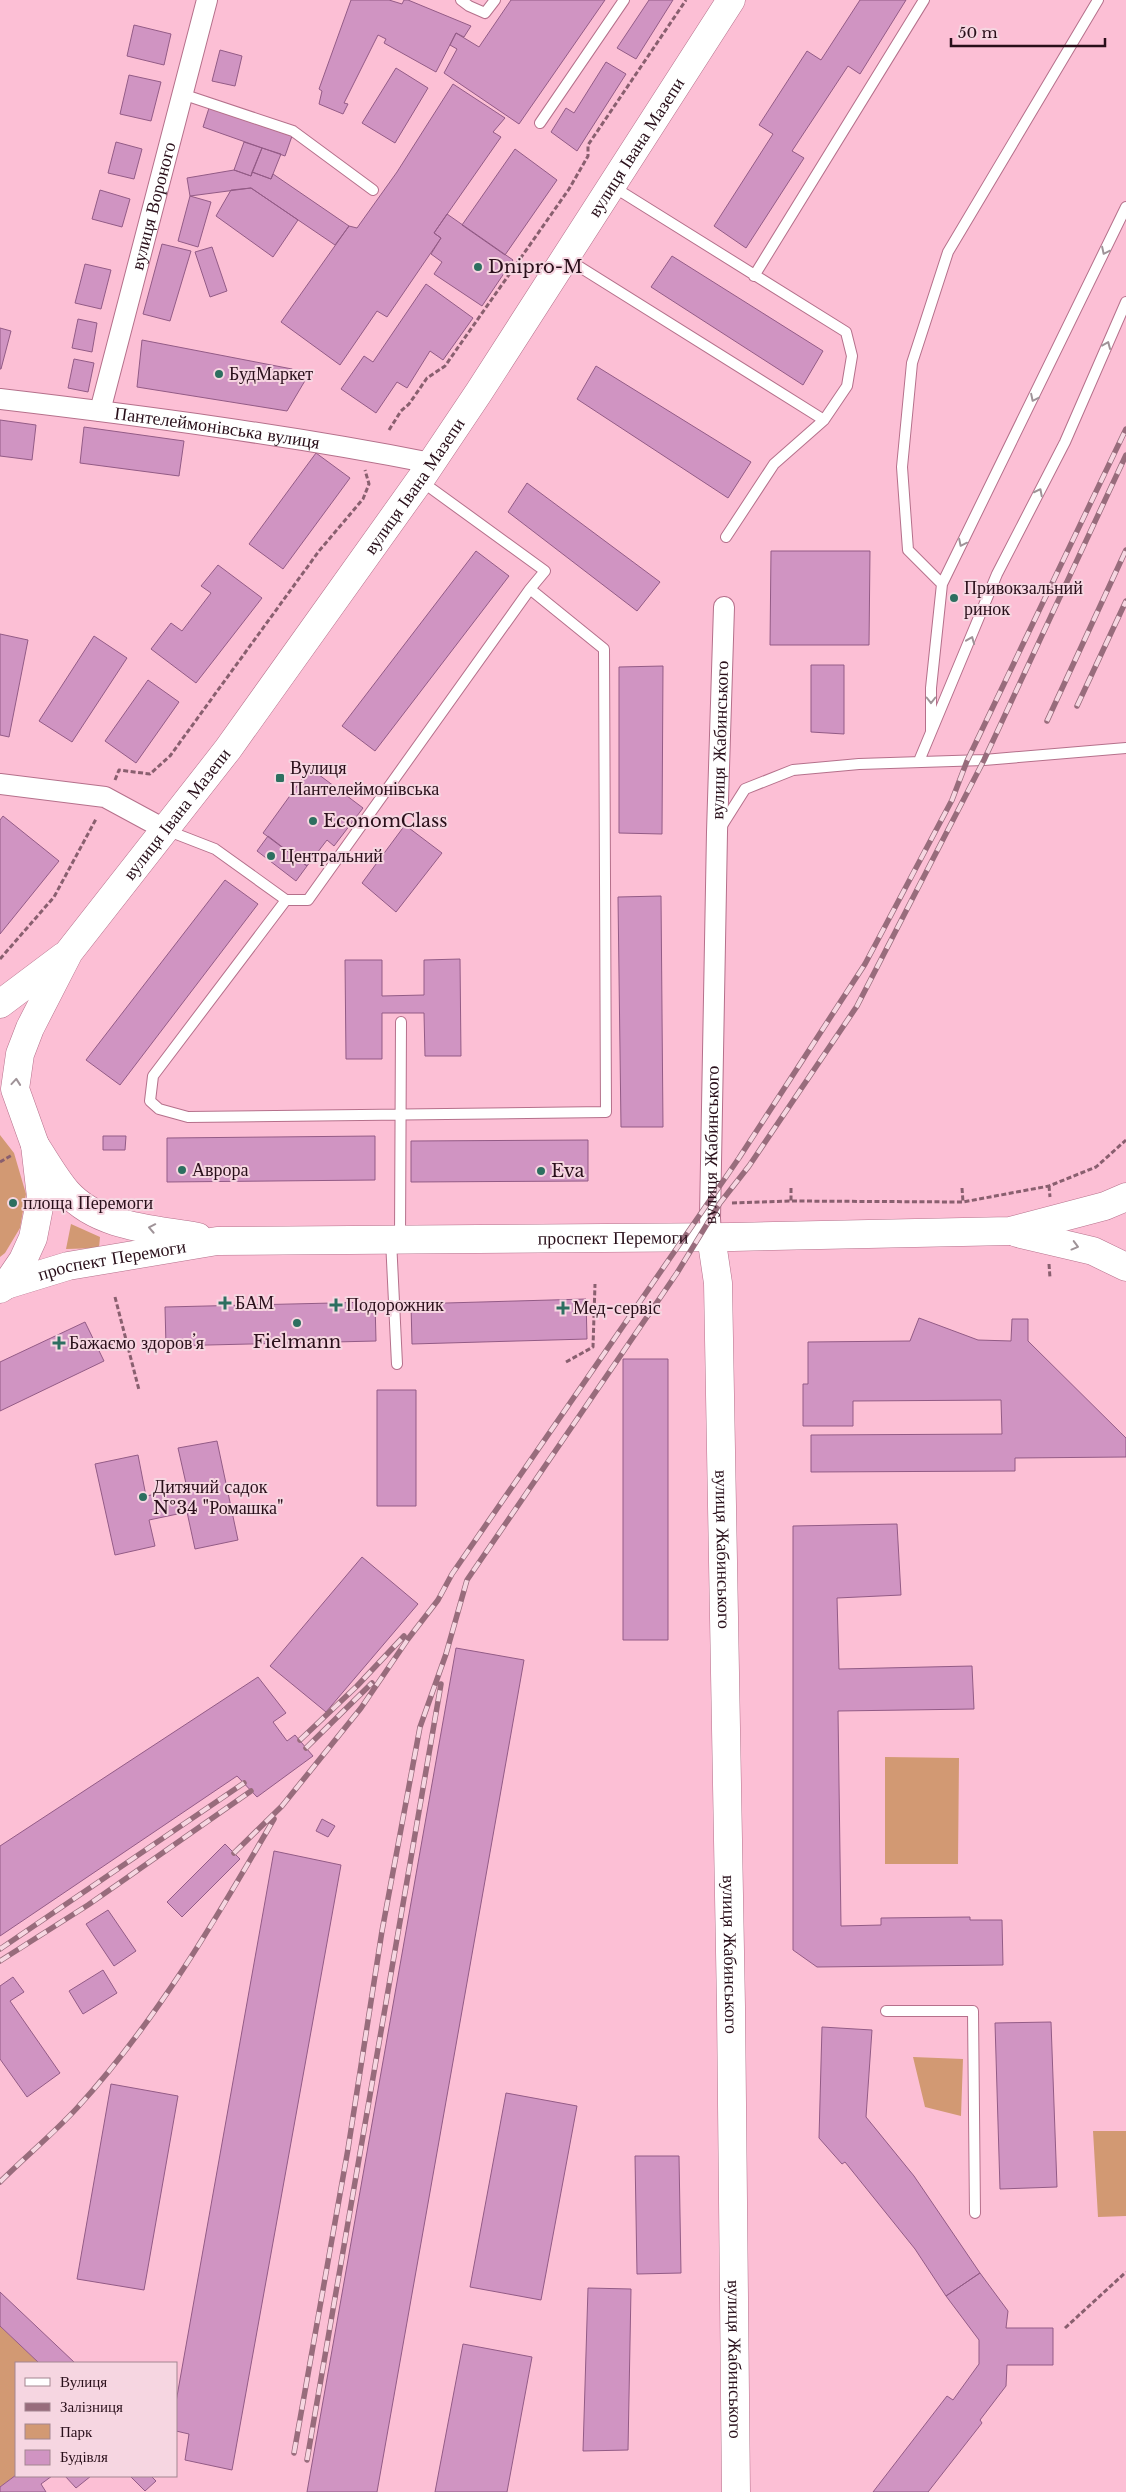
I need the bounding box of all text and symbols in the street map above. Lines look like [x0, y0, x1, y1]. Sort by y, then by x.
scale bar [951, 15, 1105, 47]
text: 50 m [958, 23, 998, 42]
street label: вулиця Івана Мазепи [583, 73, 689, 221]
street label: вулиця Вороного [126, 139, 181, 272]
one-way arrow [1101, 246, 1111, 255]
place label: Dnipro-M [488, 256, 583, 278]
marker: Dnipro-M [472, 261, 484, 273]
one-way arrow [1101, 341, 1112, 350]
place label: БудМаркет [229, 363, 313, 385]
marker: БудМаркет [213, 368, 225, 380]
one-way arrow [1030, 392, 1040, 401]
street label: Пантелеймонівська вулиця [113, 402, 321, 454]
street label: вулиця Івана Мазепи [359, 413, 470, 559]
one-way arrow [1033, 489, 1043, 498]
one-way arrow [958, 538, 969, 547]
place label: Привокзальний ринок [964, 577, 1083, 620]
marker: Привокзальний ринок [948, 592, 960, 604]
one-way arrow [965, 636, 975, 644]
street label: вулиця Жабинського [706, 660, 733, 820]
one-way arrow [926, 697, 936, 705]
street label: вулиця Івана Мазепи [119, 744, 236, 884]
place label: Вулиця Пантелеймонівська [290, 757, 439, 800]
marker: Вулиця Пантелеймонівська [274, 772, 286, 784]
place label: EconomClass [323, 810, 447, 832]
marker: EconomClass [307, 815, 319, 827]
place label: Центральний [281, 845, 383, 867]
marker: Центральний [265, 850, 277, 862]
street label: вулиця Жабинського [699, 1065, 724, 1225]
one-way arrow [11, 1077, 22, 1085]
place label: Аврора [192, 1159, 249, 1181]
place label: Eva [551, 1160, 585, 1182]
marker: Аврора [176, 1164, 188, 1176]
marker: Eva [535, 1165, 547, 1177]
place label: площа Перемоги [23, 1192, 153, 1214]
marker: площа Перемоги [7, 1197, 19, 1209]
one-way arrow [148, 1224, 156, 1234]
street label: проспект Перемоги [538, 1226, 689, 1250]
street label: проспект Перемоги [35, 1235, 188, 1286]
one-way arrow [1070, 1241, 1078, 1251]
place label: БАМ [235, 1292, 274, 1314]
place label: Подорожник [346, 1294, 444, 1316]
marker: БАМ [219, 1297, 231, 1309]
place label: Мед-сервіс [573, 1297, 661, 1319]
marker: Подорожник [330, 1299, 342, 1311]
marker: Мед-сервіс [557, 1302, 569, 1314]
marker: Fielmann [291, 1317, 303, 1329]
place label: Fielmann [253, 1331, 341, 1353]
place label: Бажаємо здоровʼя [69, 1332, 204, 1354]
marker: Бажаємо здоровʼя [53, 1337, 65, 1349]
street label: вулиця Жабинського [710, 1470, 735, 1629]
place label: Дитячий садок №34 "Ромашка" [153, 1476, 284, 1519]
marker: Дитячий садок №34 "Ромашка" [137, 1491, 149, 1503]
street label: вулиця Жабинського [718, 1875, 742, 2034]
street label: вулиця Жабинського [723, 2280, 746, 2439]
legend [15, 2362, 178, 2477]
text: Вулиця [60, 2372, 107, 2391]
text: Залізниця [60, 2397, 123, 2416]
text: Парк [60, 2422, 93, 2441]
text: Будівля [60, 2447, 108, 2466]

